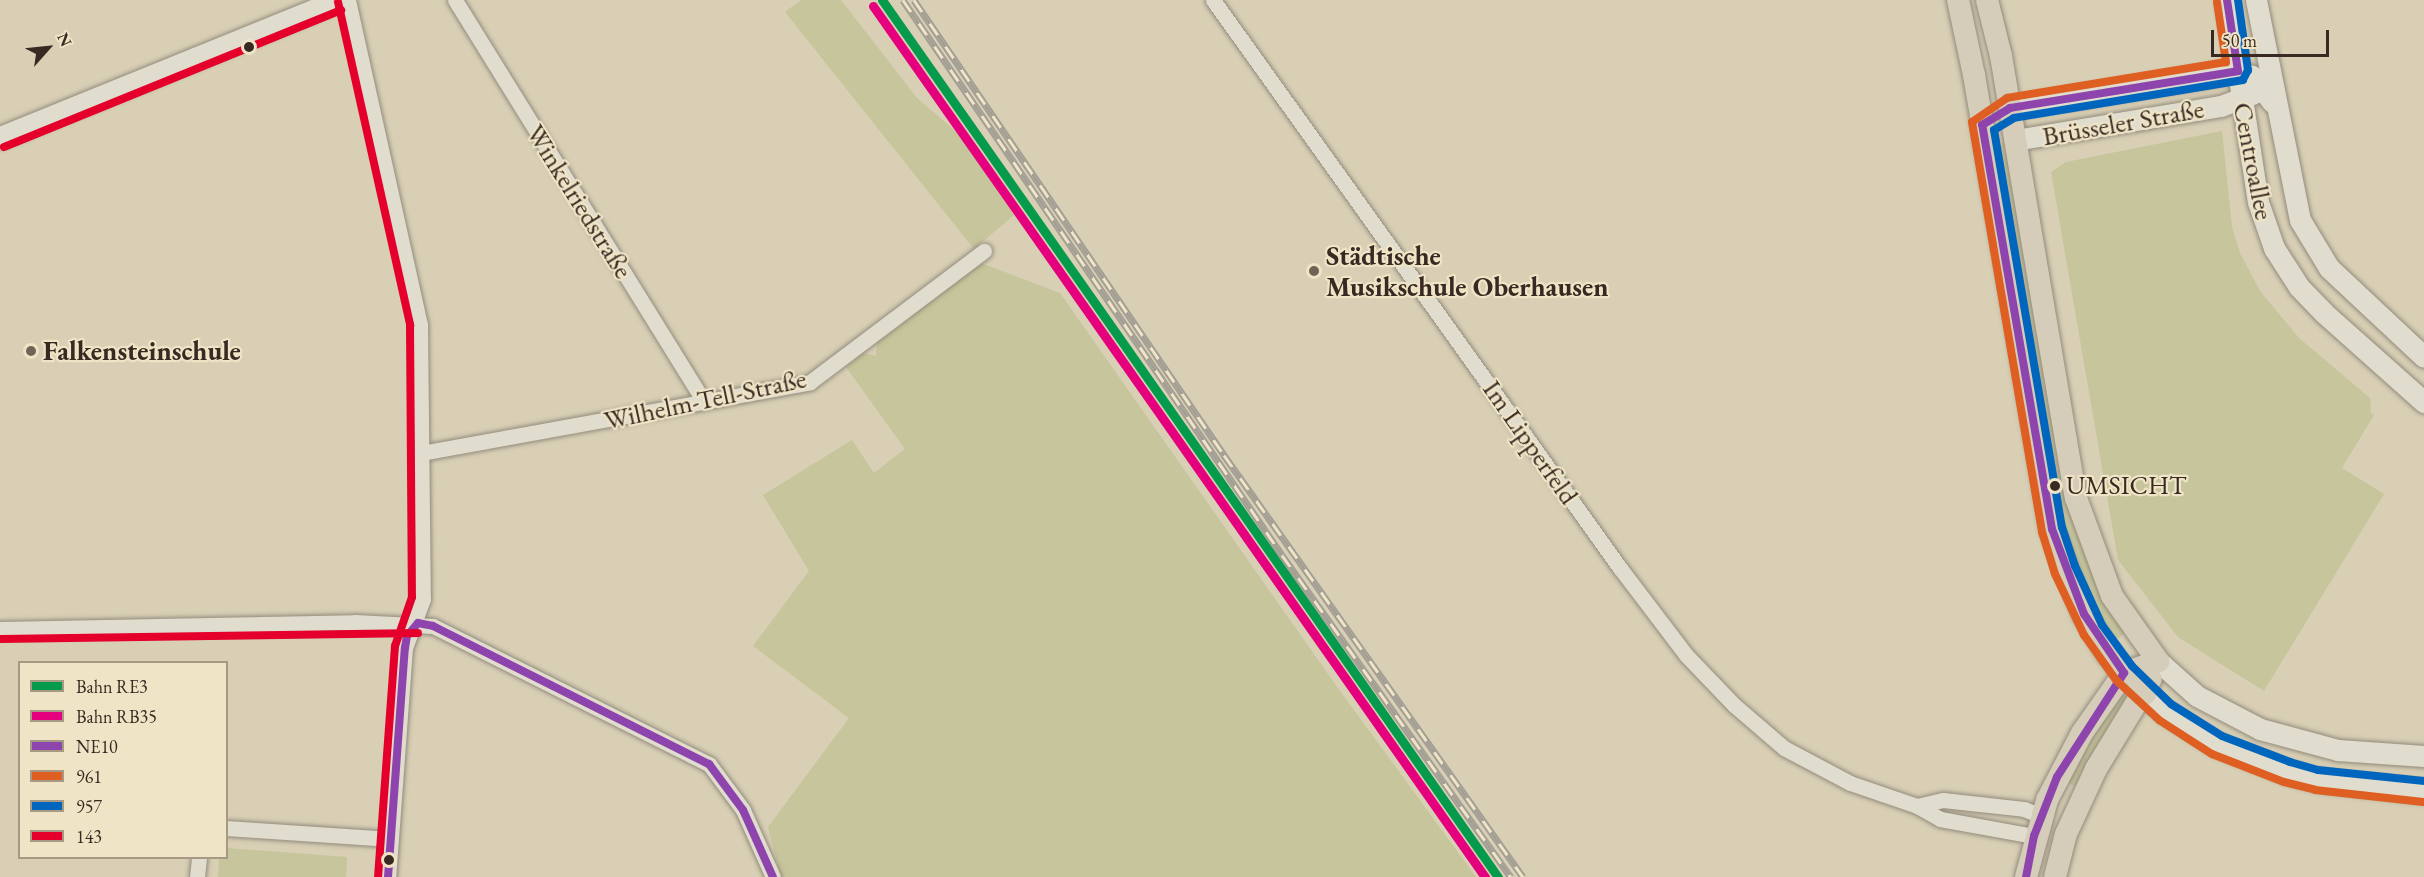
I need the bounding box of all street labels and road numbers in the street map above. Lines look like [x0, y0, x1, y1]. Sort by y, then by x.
street label: Brüsseler Straße [2040, 92, 2206, 152]
street label: Centroallee [2227, 100, 2281, 222]
street label: Winkelriedstraße [520, 118, 640, 284]
street label: Wilhelm-Tell-Straße [601, 362, 809, 436]
street label: Im Lipperfeld [1476, 374, 1586, 510]

